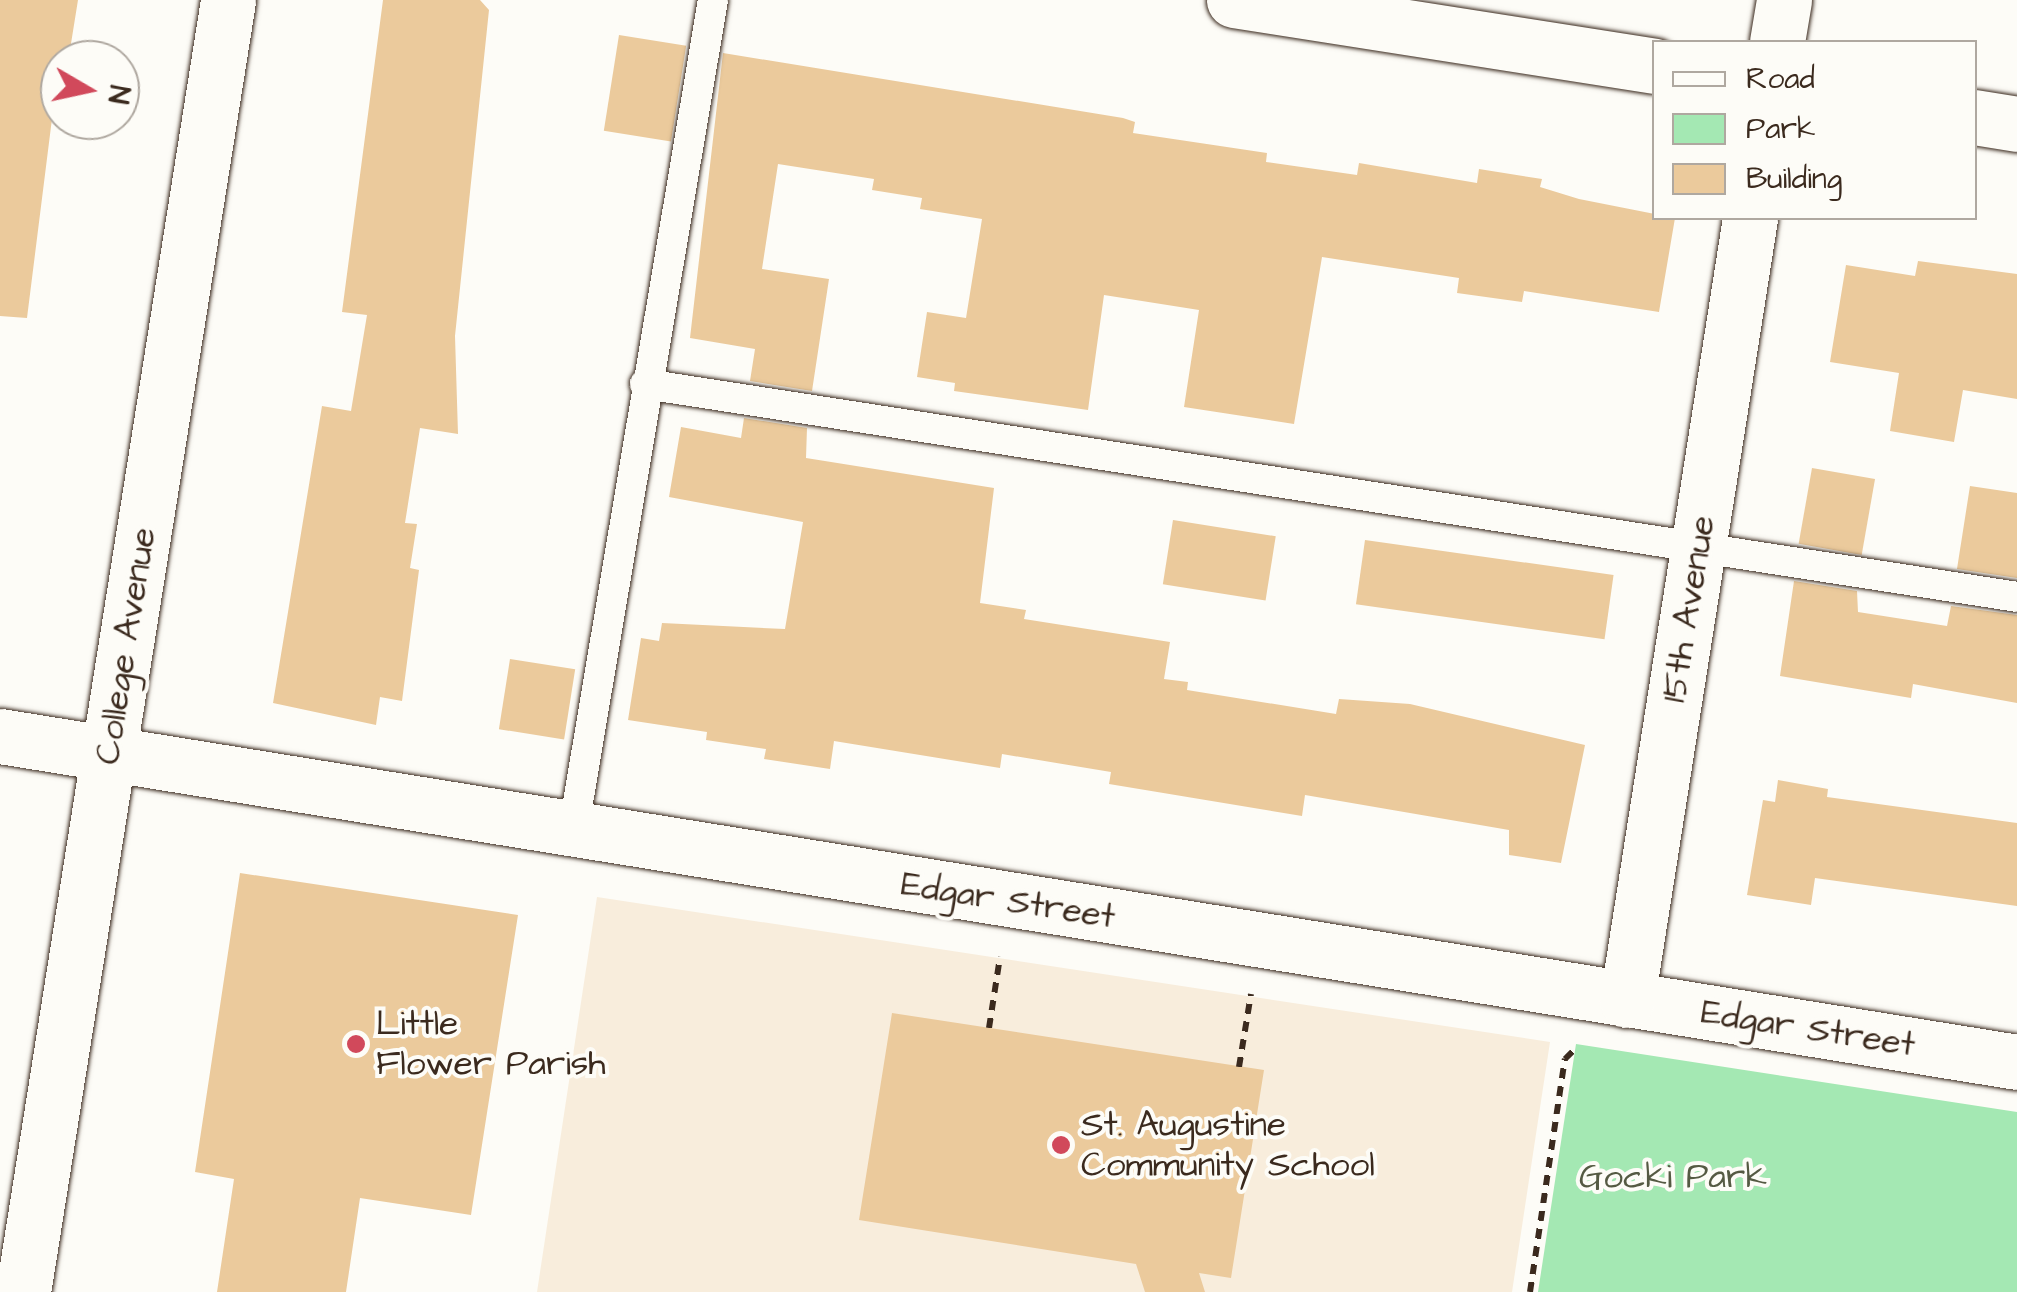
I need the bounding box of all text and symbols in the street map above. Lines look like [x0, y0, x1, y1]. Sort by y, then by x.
north arrow [40, 40, 140, 140]
legend [1652, 40, 1977, 220]
text: Road [1746, 58, 1815, 100]
text: N [98, 83, 139, 106]
text: Park [1746, 108, 1815, 150]
text: Building [1746, 158, 1842, 200]
street label: 15th Avenue [1654, 513, 1724, 705]
street label: College Avenue [87, 525, 165, 767]
street label: Edgar Street [898, 863, 1118, 939]
street label: Edgar Street [1698, 991, 1918, 1067]
place label: Little Flower Parish [376, 1003, 606, 1085]
marker: Little Flower Parish [345, 1033, 367, 1055]
place label: St. Augustine Community School [1081, 1104, 1375, 1186]
marker: St. Augustine Community School [1050, 1134, 1072, 1156]
park label: Gocki Park [1579, 1156, 1767, 1198]

